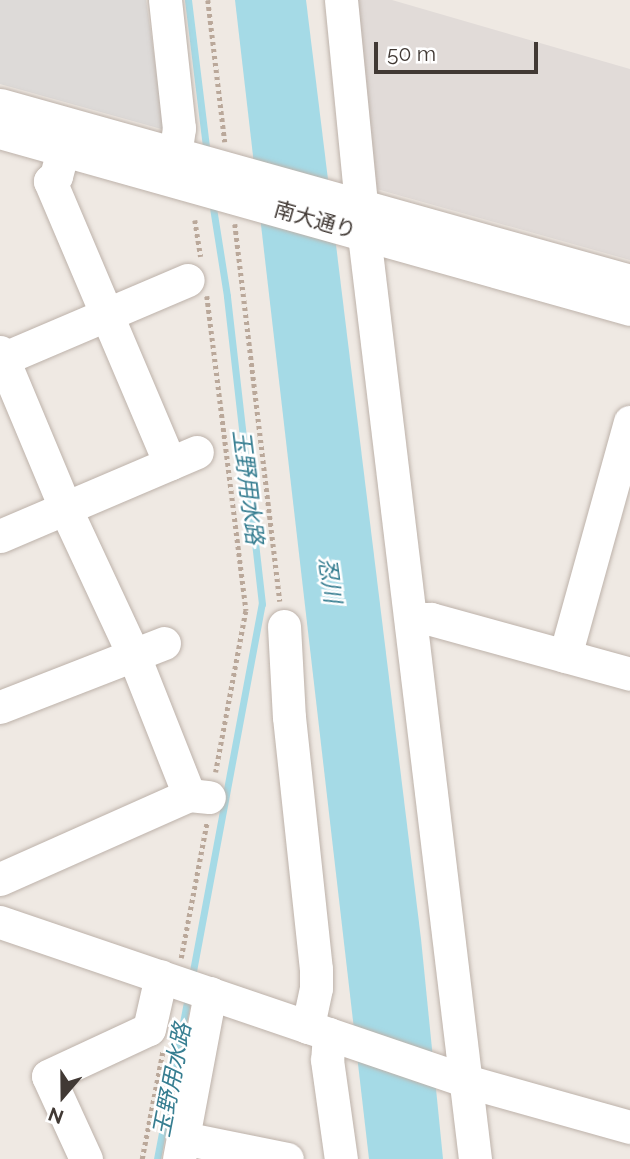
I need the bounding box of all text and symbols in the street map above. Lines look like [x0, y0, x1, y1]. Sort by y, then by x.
scale bar [378, 28, 542, 72]
text: 50 m [387, 41, 436, 66]
street label: 南大通り [271, 196, 359, 244]
water label: 玉野用水路 [227, 428, 269, 546]
water label: 忍川 [313, 555, 347, 605]
water label: 玉野用水路 [147, 1021, 197, 1139]
north arrow [28, 1061, 98, 1131]
text: N [45, 1103, 66, 1129]

